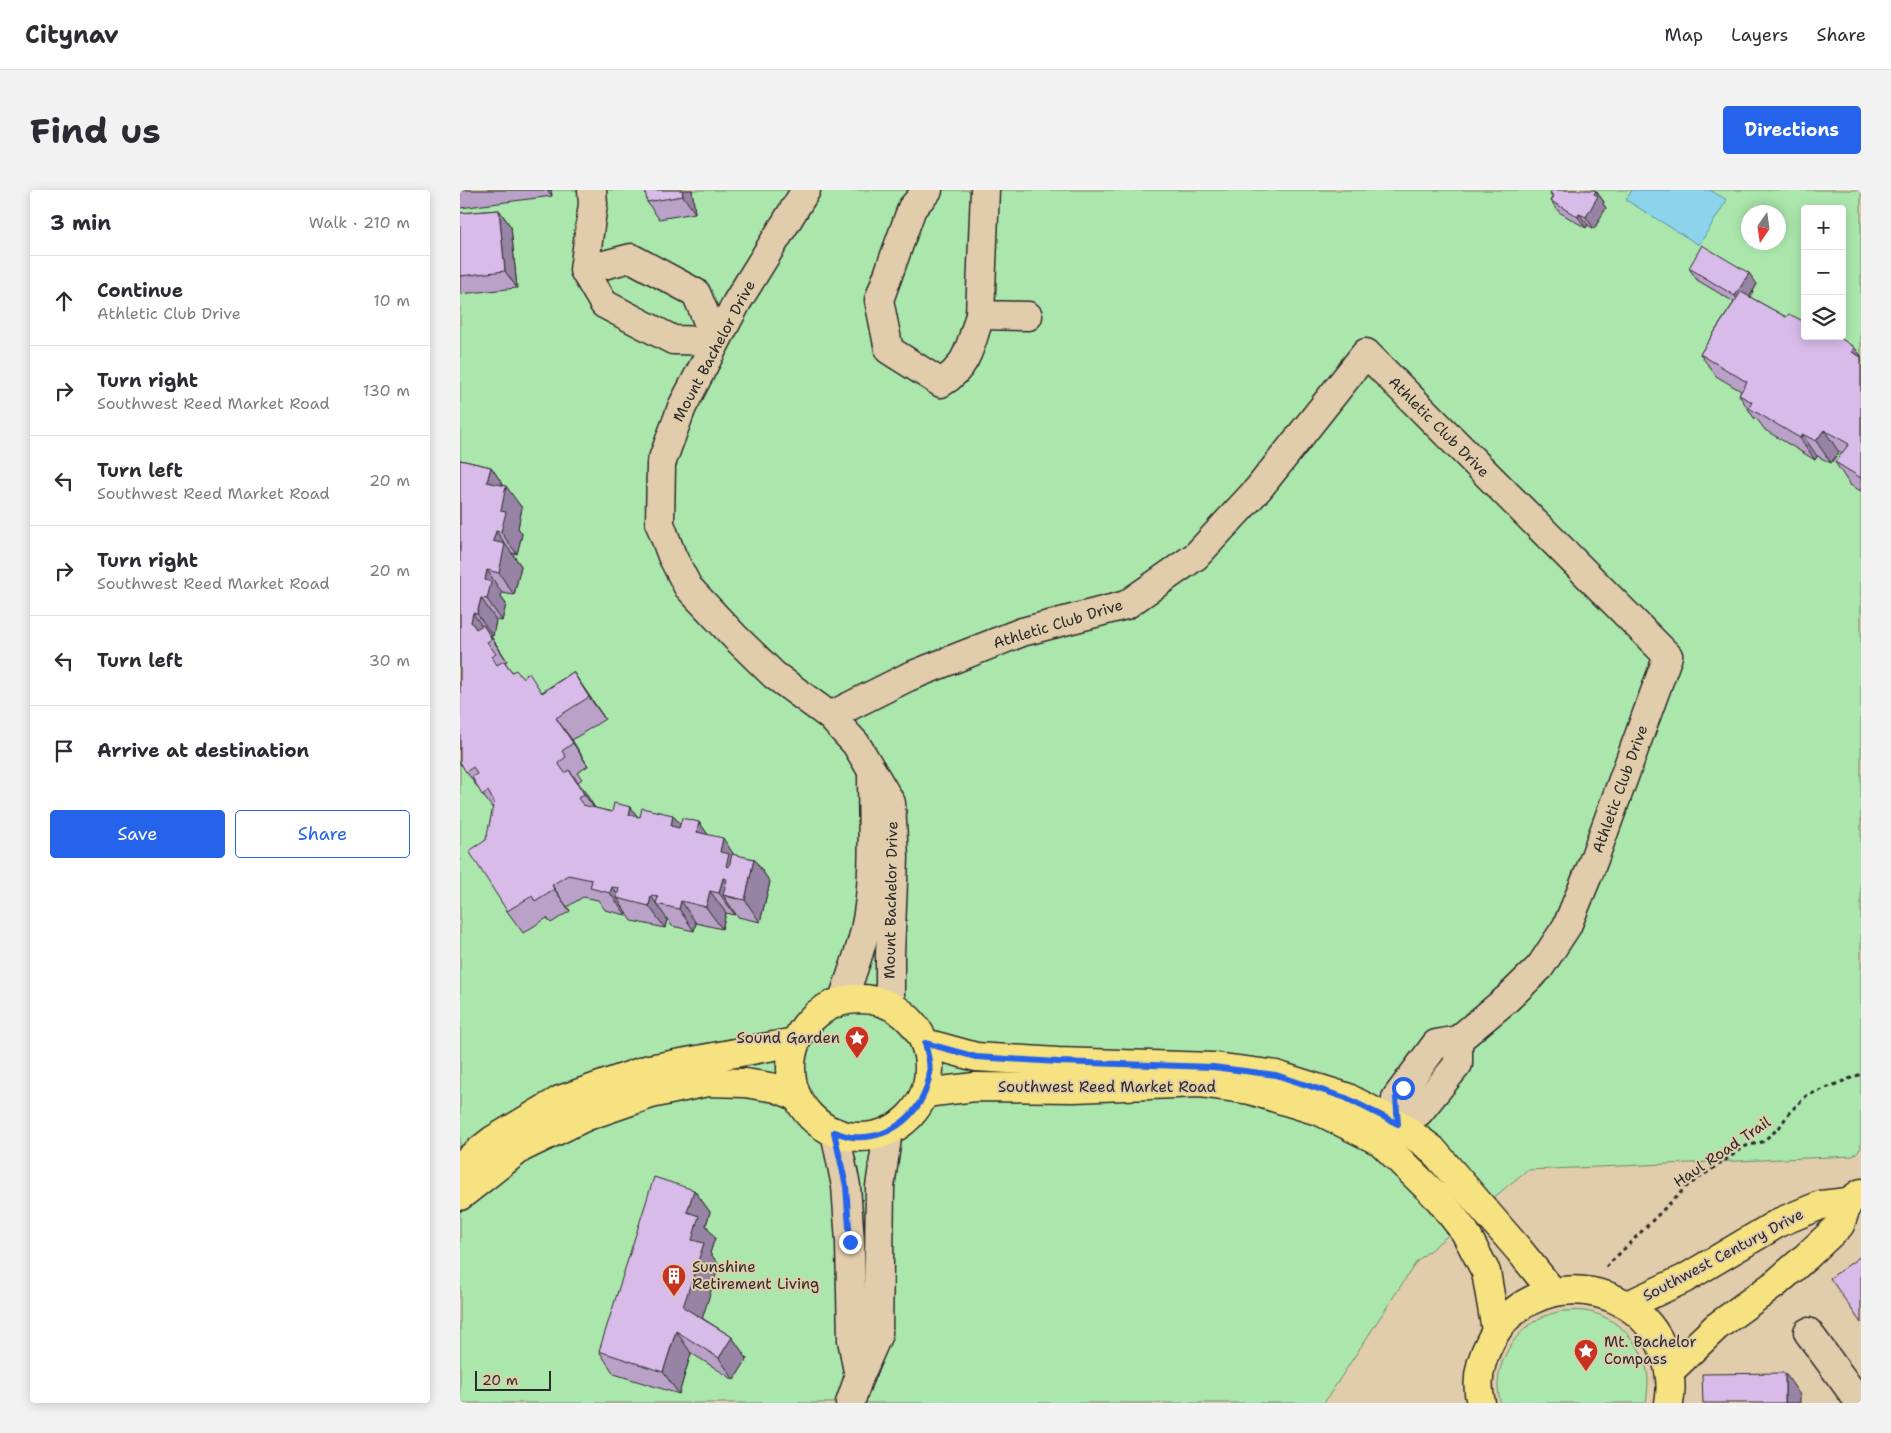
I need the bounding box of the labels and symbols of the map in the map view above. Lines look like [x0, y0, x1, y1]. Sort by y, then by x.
north arrow [1741, 205, 1786, 250]
street label: Mount Bachelor Drive [668, 277, 760, 425]
street label: Athletic Club Drive [1384, 372, 1494, 482]
street label: Athletic Club Drive [991, 595, 1125, 653]
street label: Athletic Club Drive [1588, 722, 1652, 856]
street label: Mount Bachelor Drive [880, 821, 902, 979]
place icon: Sound Garden [844, 1025, 870, 1059]
place label: Sound Garden [737, 1028, 840, 1048]
street label: Southwest Reed Market Road [998, 1077, 1217, 1097]
route start [1392, 1077, 1415, 1100]
street label: Haul Road Trail [1670, 1112, 1775, 1192]
street label: Southwest Century Drive [1639, 1204, 1807, 1306]
route end [839, 1231, 862, 1254]
place label: Sunshine Retirement Living [692, 1257, 819, 1294]
building icon: Sunshine Retirement Living [661, 1263, 687, 1297]
place label: Mt. Bachelor Compass [1604, 1332, 1697, 1369]
place icon: Mt. Bachelor Compass [1573, 1338, 1599, 1372]
scale bar [475, 1368, 551, 1391]

